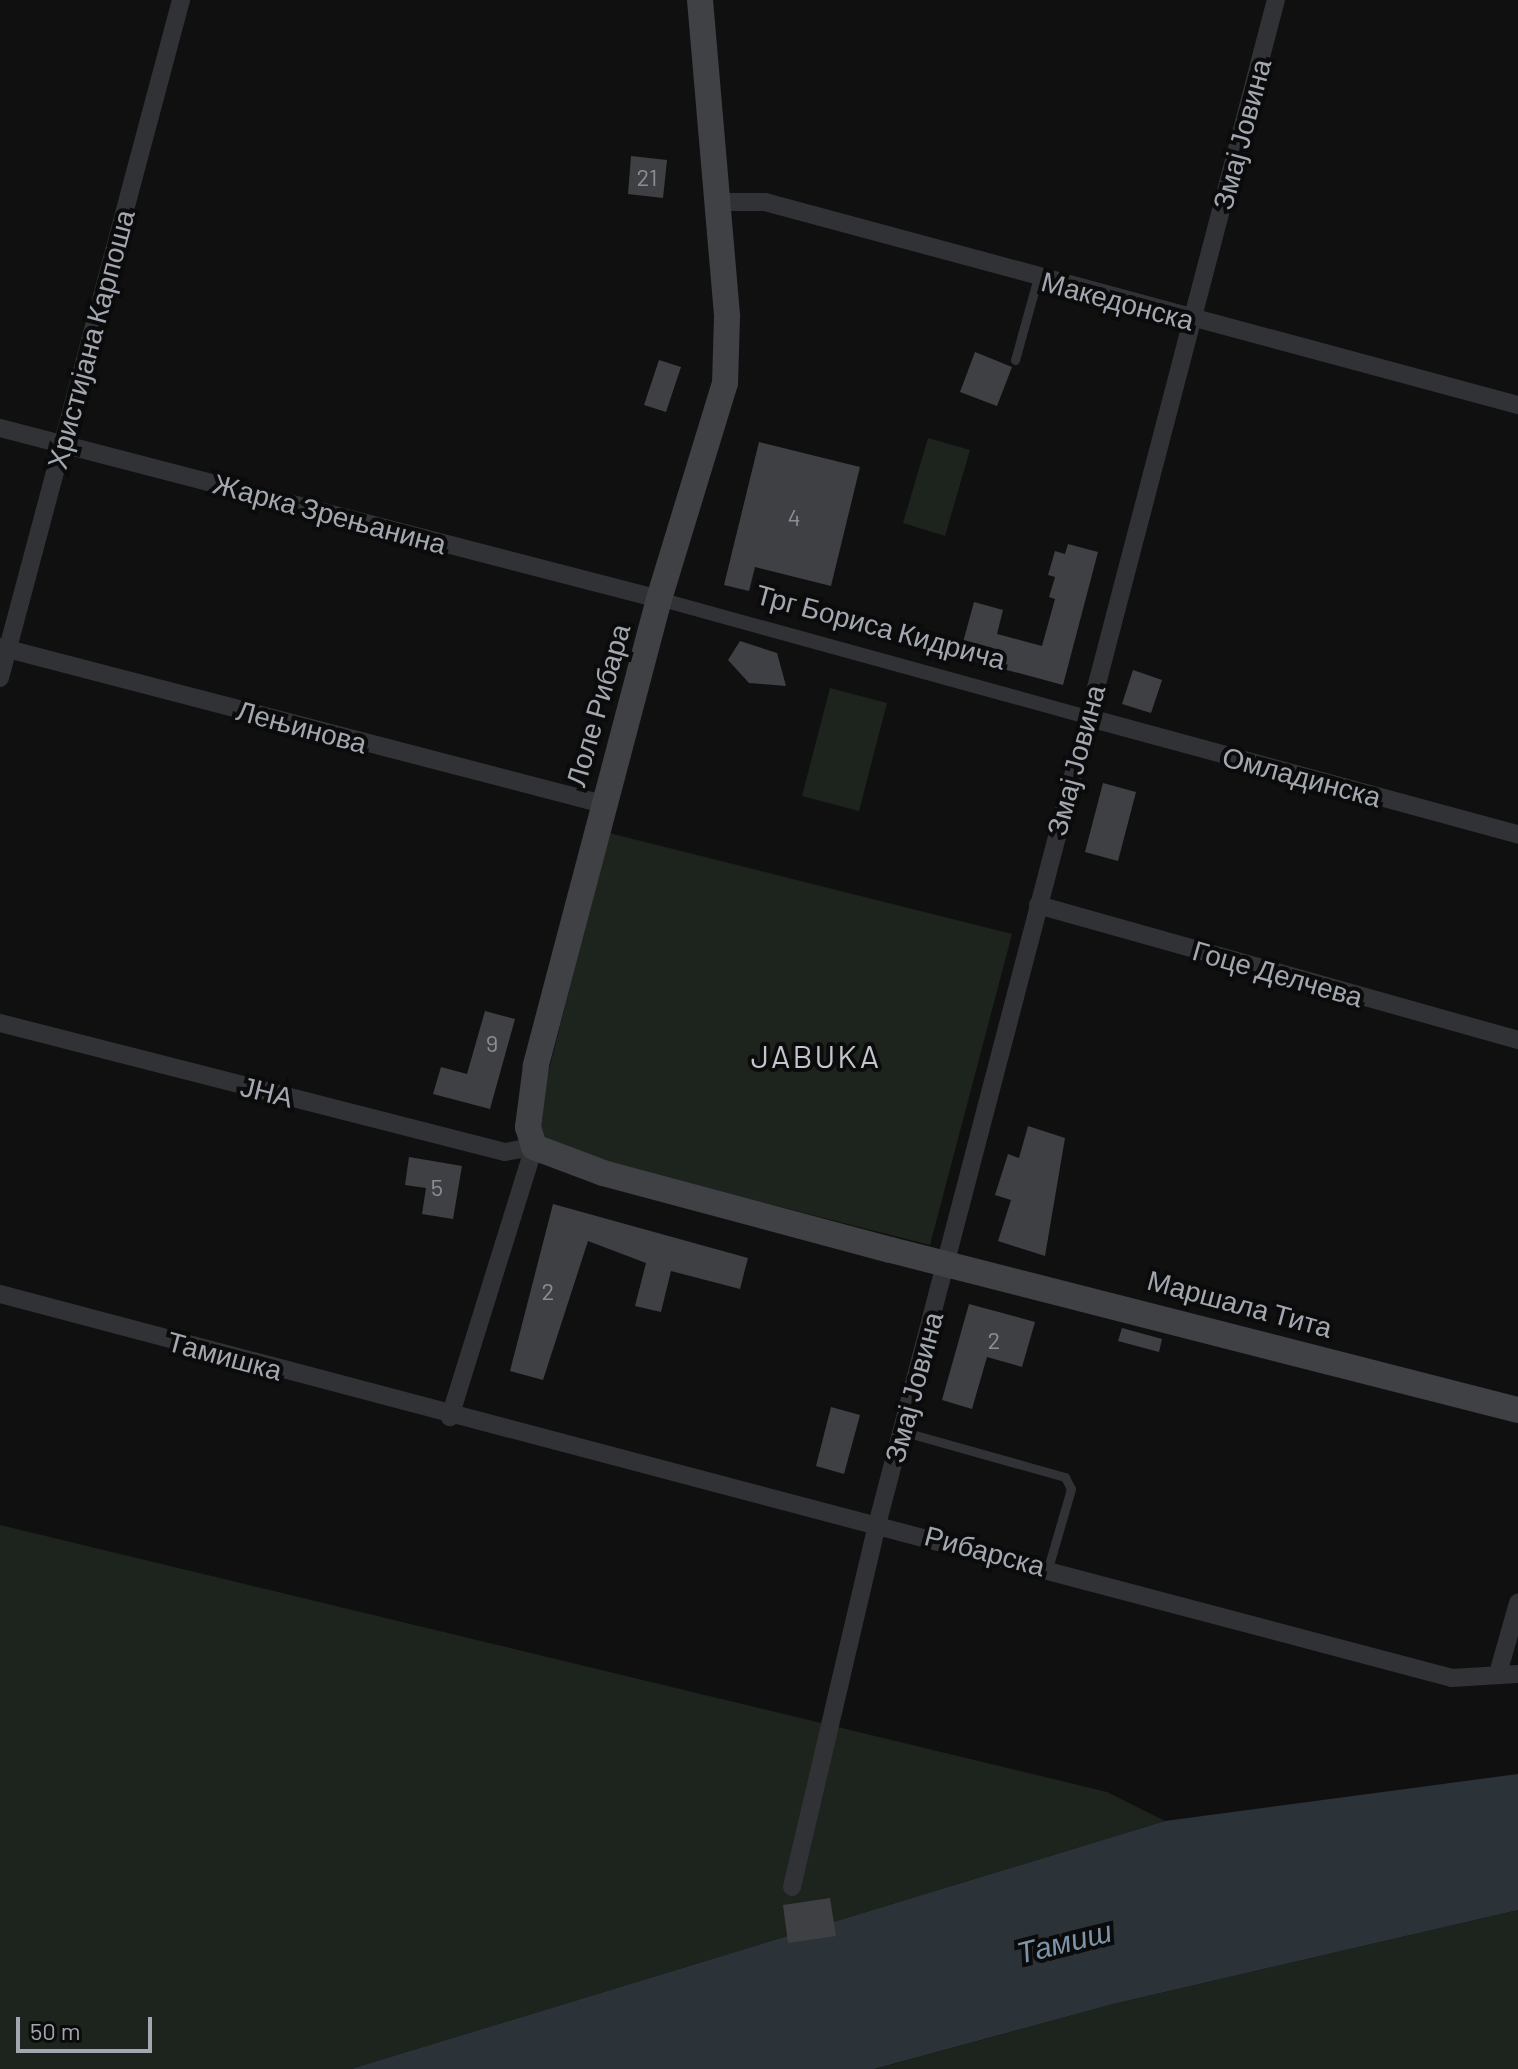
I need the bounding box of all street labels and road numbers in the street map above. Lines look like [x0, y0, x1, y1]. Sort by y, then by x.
street label: Змај Јовина [1205, 55, 1277, 213]
street label: Христијана Карпоша [39, 206, 141, 472]
street label: Македонска [1038, 264, 1198, 336]
street label: Жарка Зрењанина [210, 466, 450, 560]
street label: Трг Бориса Кидрича [753, 577, 1009, 675]
street label: Лоле Рибара [558, 620, 636, 790]
street label: Змај Јовина [1039, 681, 1111, 839]
street label: Лењинова [233, 692, 371, 760]
street label: Омладинска [1219, 739, 1385, 813]
street label: Гоце Делчева [1189, 933, 1367, 1013]
street label: ЈНА [237, 1068, 297, 1114]
street label: Маршала Тита [1144, 1262, 1336, 1344]
street label: Змај Јовина [877, 1308, 949, 1466]
street label: Тамишка [164, 1324, 286, 1386]
street label: Рибарска [921, 1518, 1049, 1582]

